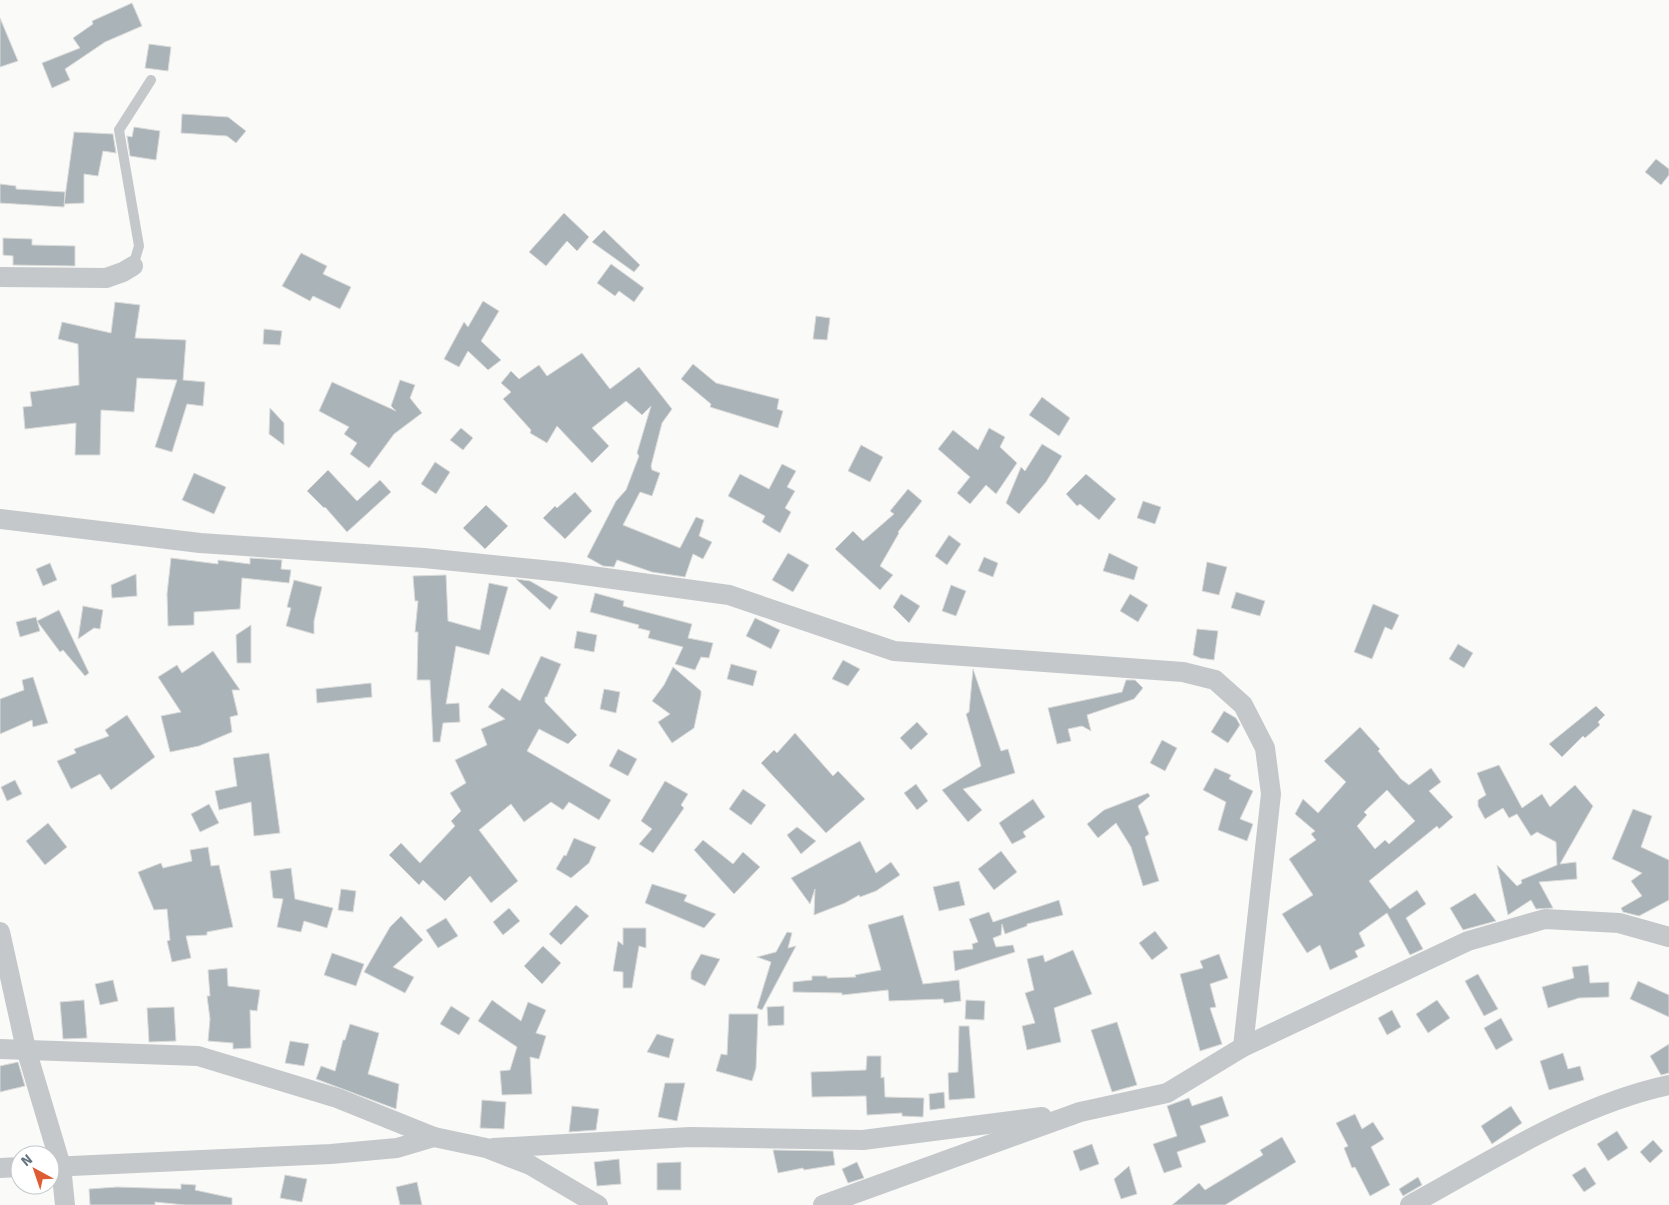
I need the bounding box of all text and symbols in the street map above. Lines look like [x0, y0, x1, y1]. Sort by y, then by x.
north arrow [10, 1145, 60, 1195]
text: N [18, 1151, 36, 1170]

